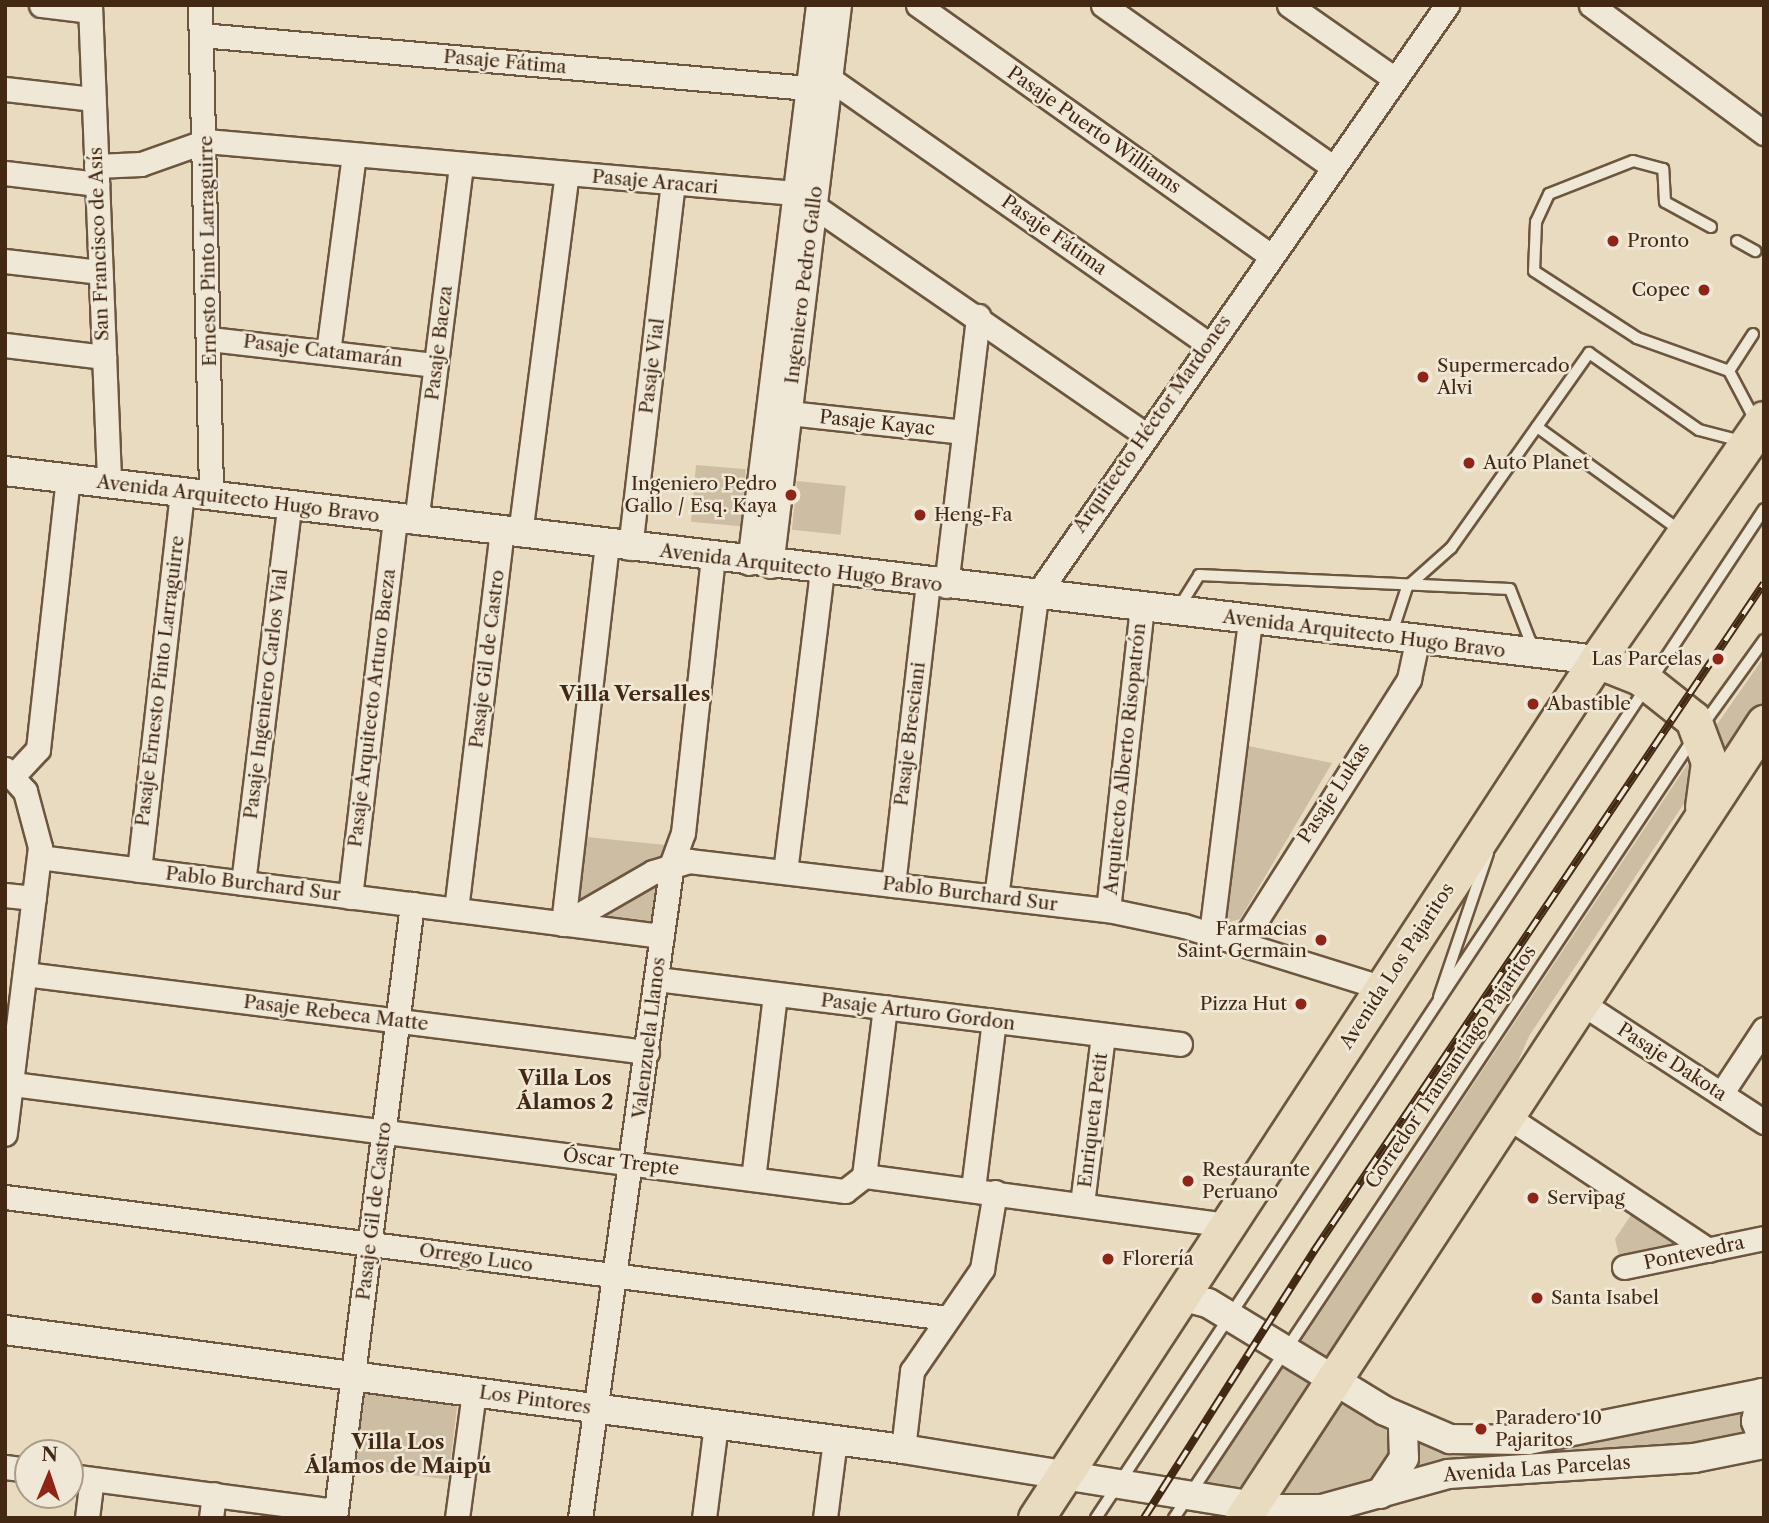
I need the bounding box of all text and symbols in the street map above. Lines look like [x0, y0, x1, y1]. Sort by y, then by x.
street label: Pasaje Fátima [442, 45, 568, 79]
street label: Pasaje Puerto Williams [1002, 61, 1186, 199]
street label: Ernesto Pinto Larraguirre [195, 135, 221, 367]
street label: San Francisco de Asís [84, 146, 114, 342]
street label: Pasaje Aracari [591, 165, 719, 199]
street label: Ingeniero Pedro Gallo [781, 185, 827, 385]
street label: Pasaje Fátima [997, 190, 1111, 280]
place label: Pronto [1627, 230, 1689, 252]
marker: Pronto [1605, 233, 1621, 249]
place label: Copec [1631, 279, 1690, 301]
marker: Copec [1696, 282, 1712, 298]
street label: Pasaje Baeza [421, 284, 457, 402]
street label: Arquitecto Héctor Mardones [1068, 311, 1236, 537]
street label: Pasaje Vial [635, 317, 669, 415]
street label: Pasaje Catamarán [242, 330, 404, 372]
place label: Supermercado Alvi [1437, 355, 1570, 399]
marker: Supermercado Alvi [1415, 369, 1431, 385]
street label: Pasaje Kayac [818, 406, 936, 440]
place label: Auto Planet [1483, 452, 1589, 474]
marker: Auto Planet [1461, 455, 1477, 471]
street label: Avenida Arquitecto Hugo Bravo [95, 470, 381, 528]
place label: Ingeniero Pedro Gallo / Esq. Kaya [624, 473, 777, 517]
marker: Ingeniero Pedro Gallo / Esq. Kaya [783, 487, 799, 503]
place label: Heng-Fa [934, 504, 1013, 526]
marker: Heng-Fa [912, 507, 928, 523]
street label: Pasaje Ernesto Pinto Larraguirre [131, 534, 189, 828]
street label: Avenida Arquitecto Hugo Bravo [658, 539, 944, 597]
street label: Pasaje Ingeniero Carlos Vial [239, 567, 293, 821]
street label: Pasaje Arquitecto Arturo Baeza [344, 567, 400, 849]
street label: Pasaje Gil de Castro [465, 568, 509, 750]
street label: Avenida Arquitecto Hugo Bravo [1221, 605, 1507, 663]
street label: Arquitecto Alberto Risopatrón [1099, 621, 1151, 897]
place label: Las Parcelas [1592, 648, 1702, 670]
marker: Las Parcelas [1708, 649, 1728, 669]
street label: Pasaje Bresciani [890, 661, 930, 807]
district label: Villa Versalles [559, 681, 711, 707]
place label: Abastible [1547, 693, 1631, 715]
marker: Abastible [1525, 696, 1541, 712]
street label: Pasaje Lukas [1293, 739, 1375, 847]
street label: Pablo Burchard Sur [164, 862, 342, 906]
street label: Pablo Burchard Sur [881, 872, 1059, 916]
street label: Avenida Los Pajaritos [1335, 879, 1459, 1053]
place label: Farmacias Saint Germain [1177, 918, 1307, 962]
marker: Farmacias Saint Germain [1313, 932, 1329, 948]
street label: Corredor Transantiago Pajaritos [1361, 941, 1541, 1193]
street label: Valenzuela Llanos [628, 956, 670, 1120]
street label: Pasaje Arturo Gordon [819, 989, 1017, 1035]
street label: Pasaje Rebeca Matte [242, 990, 430, 1036]
place label: Pizza Hut [1200, 993, 1287, 1015]
marker: Pizza Hut [1293, 996, 1309, 1012]
street label: Pasaje Dakota [1613, 1018, 1731, 1106]
street label: Enriqueta Petit [1073, 1051, 1113, 1189]
district label: Villa Los Álamos 2 [516, 1065, 614, 1115]
street label: Pasaje Gil de Castro [352, 1120, 396, 1302]
street label: Óscar Trepte [561, 1144, 681, 1180]
place label: Restaurante Peruano [1202, 1159, 1310, 1203]
marker: Restaurante Peruano [1180, 1173, 1196, 1189]
place label: Servipag [1547, 1187, 1625, 1209]
marker: Servipag [1525, 1190, 1541, 1206]
street label: Pontevedra [1641, 1231, 1747, 1275]
street label: Orrego Luco [418, 1239, 534, 1277]
place label: Florería [1122, 1248, 1194, 1270]
marker: Florería [1100, 1251, 1116, 1267]
place label: Santa Isabel [1551, 1287, 1659, 1309]
marker: Santa Isabel [1529, 1290, 1545, 1306]
street label: Los Pintores [478, 1381, 592, 1419]
place label: Paradero 10 Pajaritos [1495, 1407, 1602, 1451]
marker: Paradero 10 Pajaritos [1473, 1421, 1489, 1437]
district label: Villa Los Álamos de Maipú [305, 1429, 491, 1479]
north arrow [14, 1439, 84, 1509]
text: N [41, 1443, 58, 1466]
street label: Avenida Las Parcelas [1442, 1451, 1632, 1487]

